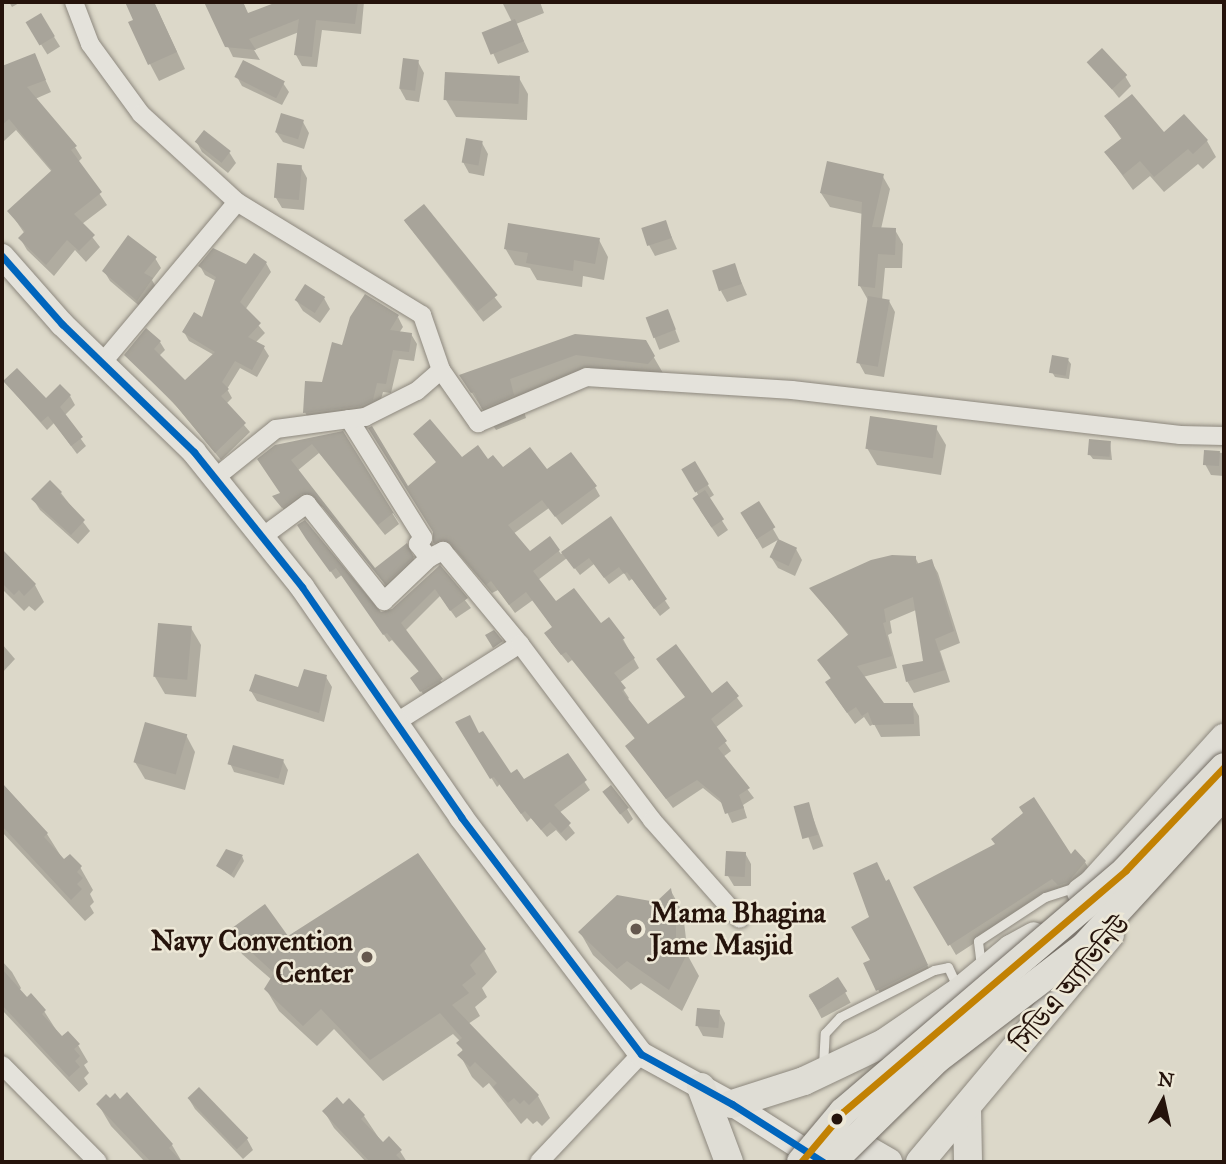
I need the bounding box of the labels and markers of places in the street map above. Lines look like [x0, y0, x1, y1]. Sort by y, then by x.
place label: Mama Bhagina Jame Masjid [650, 896, 826, 962]
marker: Mama Bhagina Jame Masjid [628, 921, 644, 937]
place label: Navy Convention Center [151, 924, 353, 990]
marker: Navy Convention Center [359, 949, 375, 965]
unlabelled marker [830, 1112, 844, 1126]

